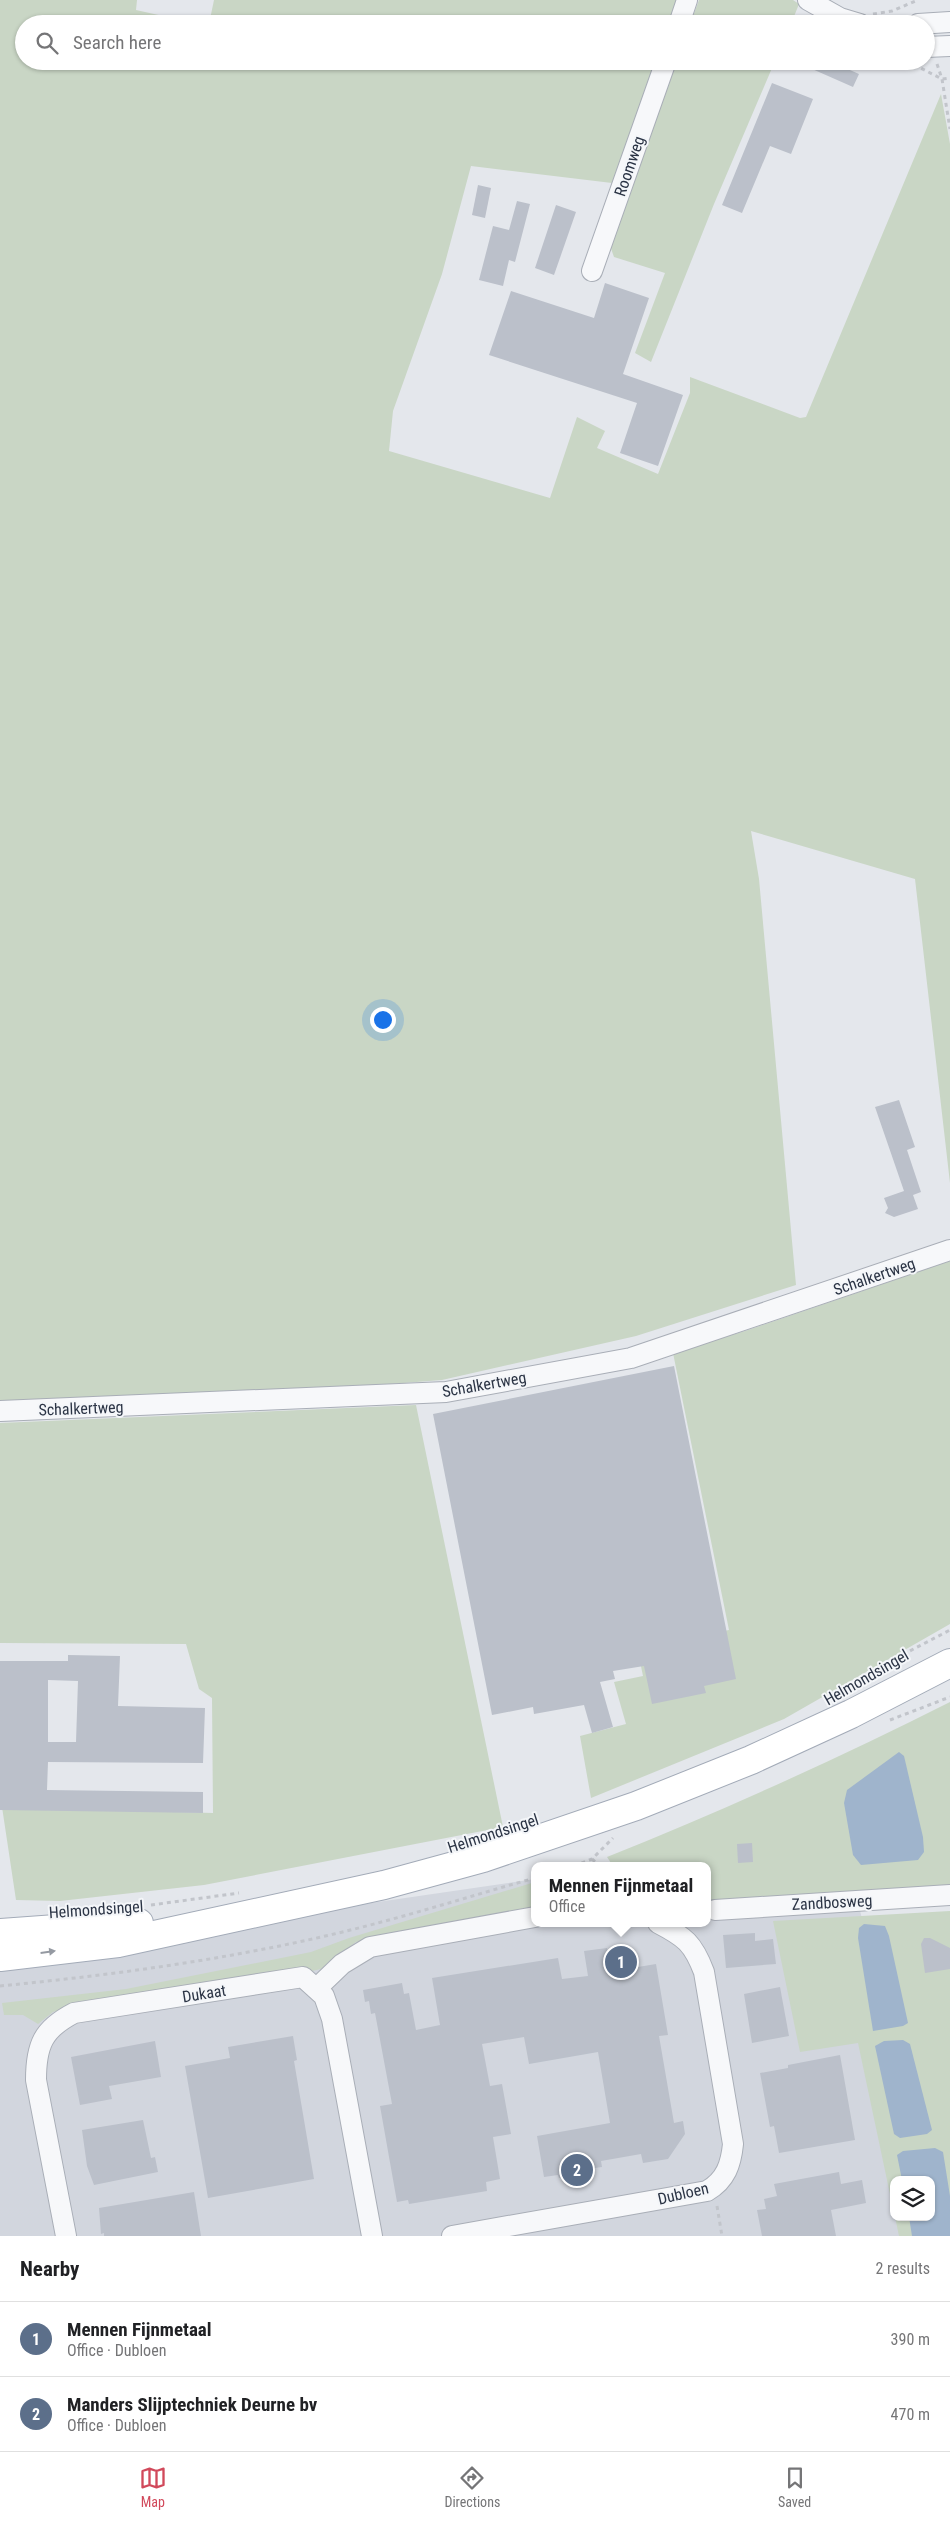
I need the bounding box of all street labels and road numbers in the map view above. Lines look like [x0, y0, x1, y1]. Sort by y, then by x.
street label: Roomweg [610, 134, 649, 199]
street label: Schalkertweg [831, 1254, 917, 1299]
street label: Schalkertweg [441, 1368, 528, 1401]
street label: Schalkertweg [38, 1398, 124, 1419]
street label: Helmondsingel [821, 1646, 912, 1709]
street label: Helmondsingel [445, 1810, 541, 1857]
street label: Zandbosweg [791, 1891, 873, 1914]
street label: Helmondsingel [48, 1897, 144, 1922]
street label: Dukaat [181, 1981, 228, 2006]
street label: Dubloen [656, 2178, 710, 2209]

